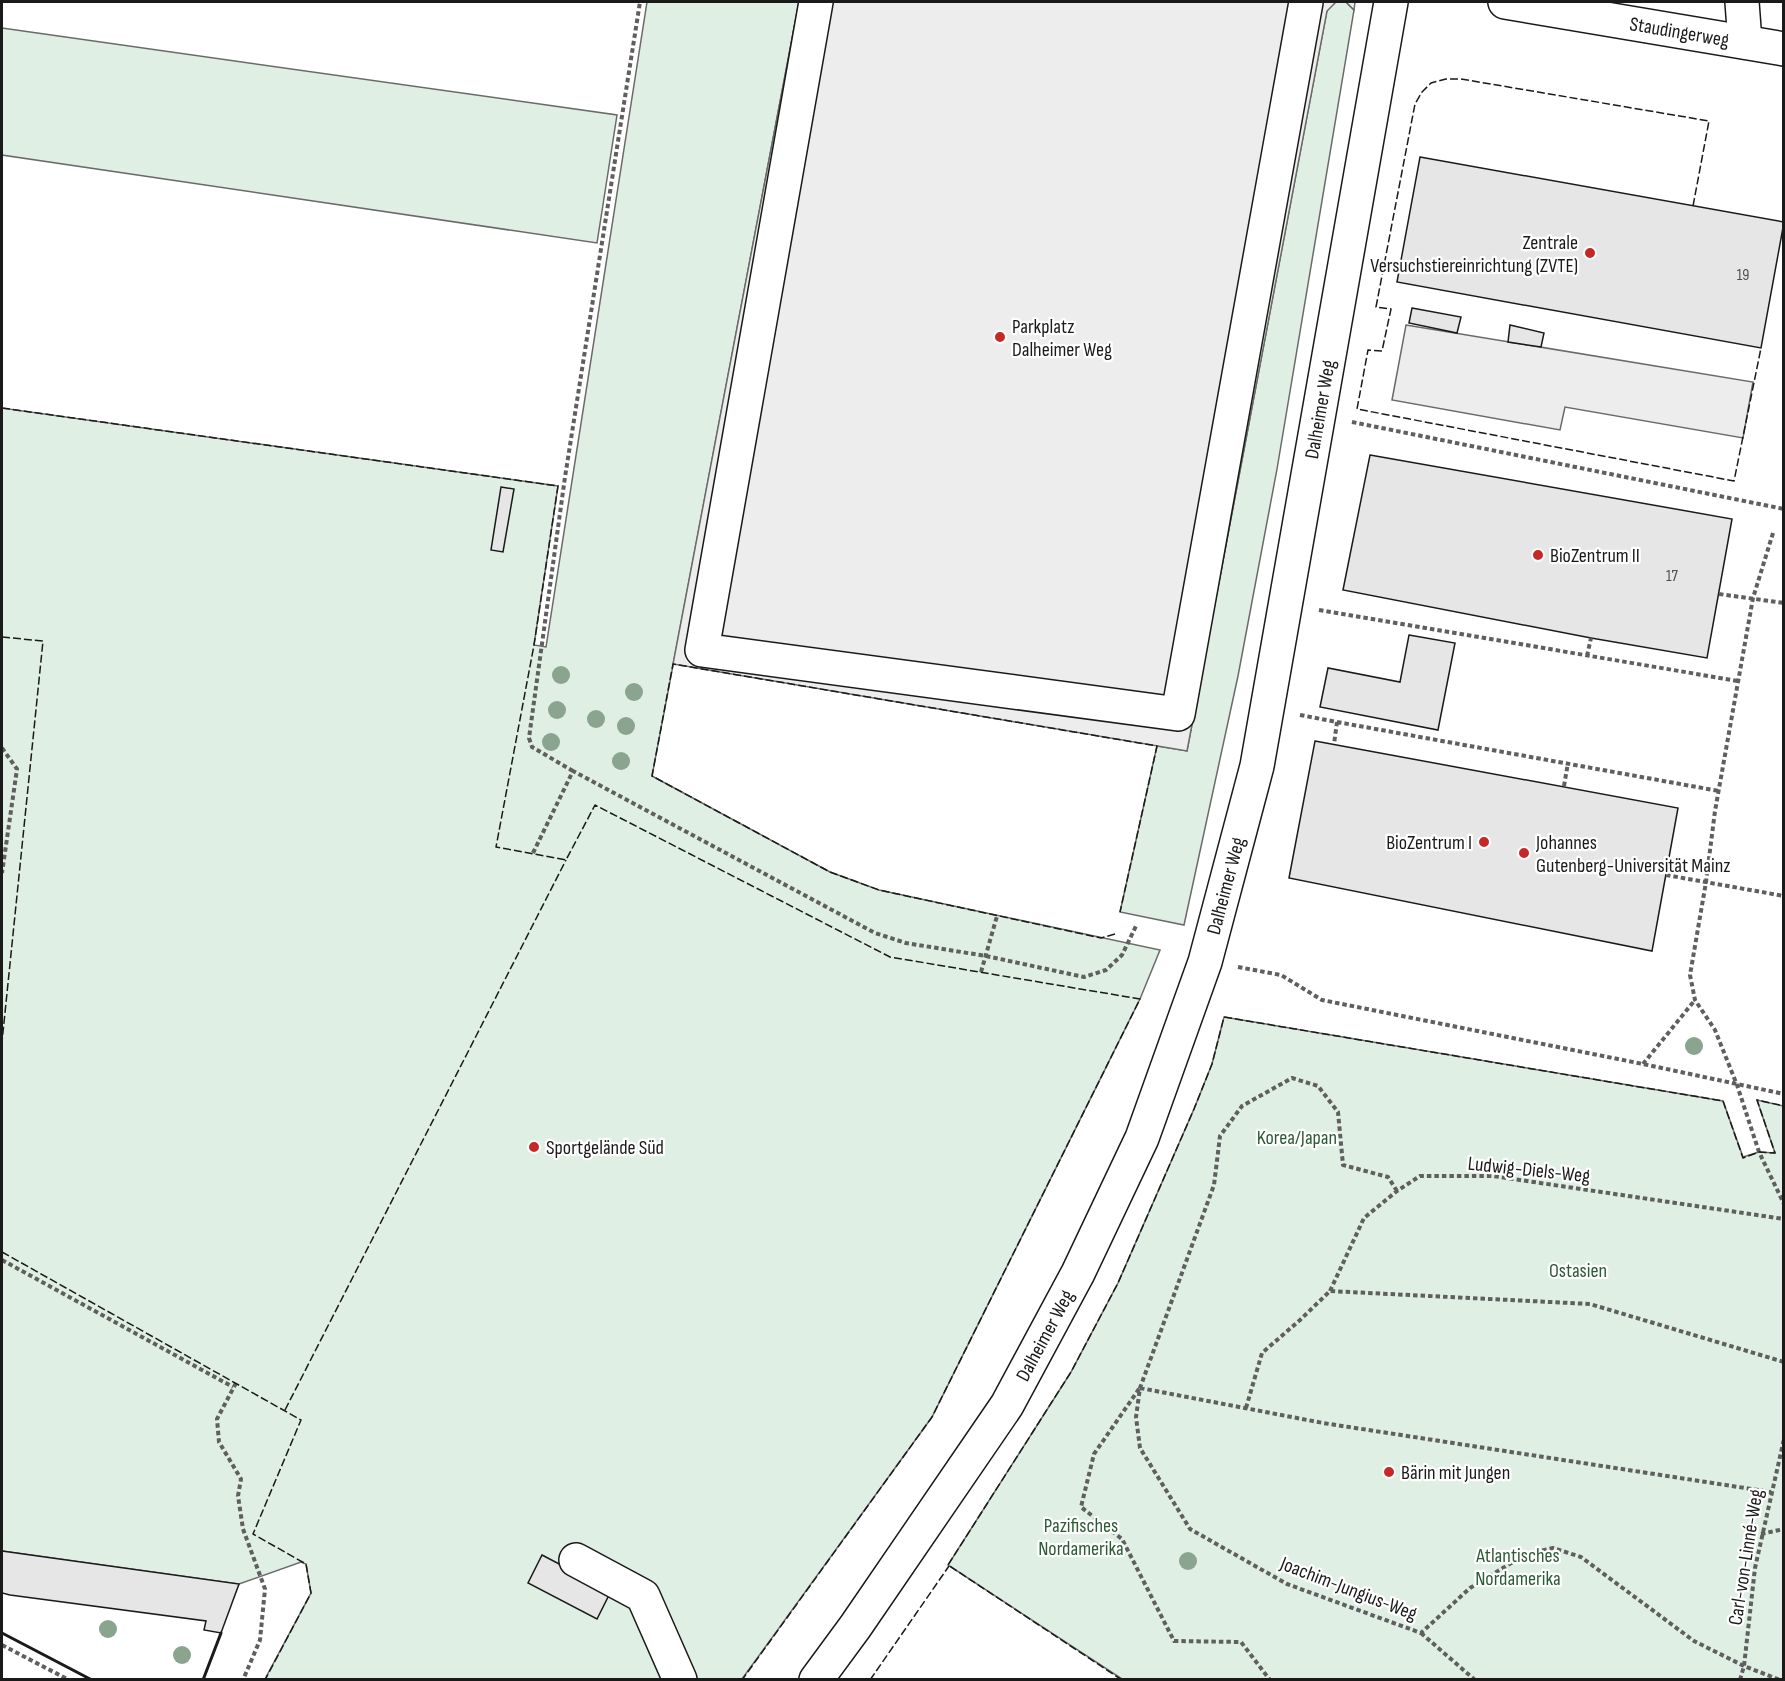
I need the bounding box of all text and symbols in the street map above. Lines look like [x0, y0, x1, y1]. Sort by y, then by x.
street label: Staudingerweg [1628, 12, 1731, 53]
place label: Zentrale Versuchstiereinrichtung (ZVTE) [1370, 231, 1578, 278]
marker: Zentrale Versuchstiereinrichtung (ZVTE) [1583, 246, 1597, 260]
house number: 19 [1737, 266, 1749, 285]
place label: Parkplatz Dalheimer Weg [1012, 315, 1112, 362]
marker: Parkplatz Dalheimer Weg [993, 330, 1007, 344]
street label: Dalheimer Weg [1300, 358, 1341, 461]
place label: BioZentrum II [1550, 544, 1640, 568]
marker: BioZentrum II [1531, 548, 1545, 562]
house number: 17 [1666, 567, 1679, 586]
place label: BioZentrum I [1386, 831, 1472, 855]
place label: Johannes Gutenberg-Universität Mainz [1535, 831, 1730, 878]
street label: Dalheimer Weg [1202, 835, 1251, 937]
marker: BioZentrum I [1477, 835, 1491, 849]
marker: Johannes Gutenberg-Universität Mainz [1517, 846, 1531, 860]
park label: Korea/Japan [1257, 1126, 1337, 1150]
place label: Sportgelände Süd [546, 1136, 664, 1160]
marker: Sportgelände Süd [527, 1140, 541, 1154]
street label: Ludwig-Diels-Weg [1467, 1152, 1591, 1188]
park label: Ostasien [1549, 1259, 1607, 1283]
street label: Dalheimer Weg [1011, 1286, 1080, 1386]
place label: Bärin mit Jungen [1401, 1461, 1510, 1485]
marker: Bärin mit Jungen [1382, 1465, 1396, 1479]
street label: Carl-von-Linné-Weg [1723, 1487, 1769, 1627]
park label: Pazifisches Nordamerika [1038, 1514, 1124, 1561]
park label: Atlantisches Nordamerika [1475, 1544, 1561, 1591]
street label: Joachim-Jungius-Weg [1276, 1551, 1420, 1626]

